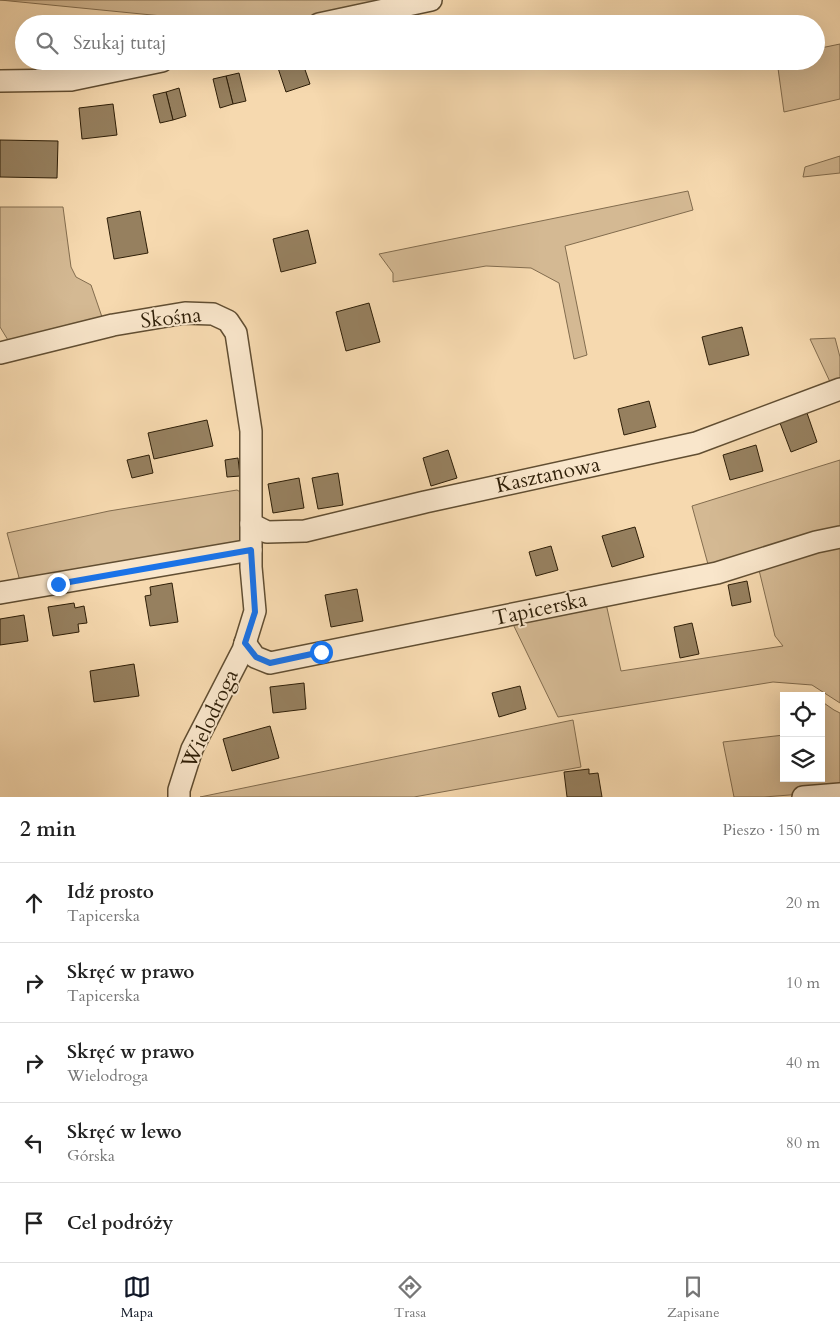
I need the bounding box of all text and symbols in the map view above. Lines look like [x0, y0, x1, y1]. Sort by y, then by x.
search box [15, 15, 825, 70]
icon: search [33, 29, 61, 57]
text: Szukaj tutaj [73, 30, 166, 56]
street label: Skośna [139, 300, 203, 336]
street label: Kasztanowa [493, 450, 603, 500]
route end [47, 573, 70, 596]
street label: Tapicerska [490, 585, 590, 633]
route start [310, 641, 333, 664]
street label: Wielodroga [174, 665, 246, 774]
map controls [780, 692, 825, 782]
button: locate [780, 692, 825, 737]
button: layers [780, 737, 825, 782]
text: 2 min [20, 815, 76, 844]
text: Pieszo · 150 m [723, 819, 820, 841]
text: Idź prosto [67, 879, 154, 905]
icon: ahead [20, 889, 48, 917]
text: 20 m [786, 892, 820, 914]
text: Tapicerska [67, 905, 140, 927]
text: Skręć w prawo [67, 959, 194, 985]
icon: right [20, 969, 48, 997]
text: 10 m [786, 972, 820, 994]
text: Tapicerska [67, 985, 140, 1007]
text: Skręć w prawo [67, 1039, 194, 1065]
icon: right [20, 1049, 48, 1077]
text: 40 m [786, 1052, 820, 1074]
text: Wielodroga [67, 1065, 148, 1087]
text: Skręć w lewo [67, 1119, 182, 1145]
icon: left [20, 1129, 48, 1157]
text: 80 m [786, 1132, 820, 1154]
text: Górska [67, 1145, 115, 1167]
icon: arrive [20, 1209, 48, 1237]
text: Cel podróży [67, 1210, 173, 1236]
tab: Mapa [120, 1273, 153, 1322]
tab: Trasa [394, 1273, 426, 1322]
tab: Zapisane [667, 1273, 720, 1322]

